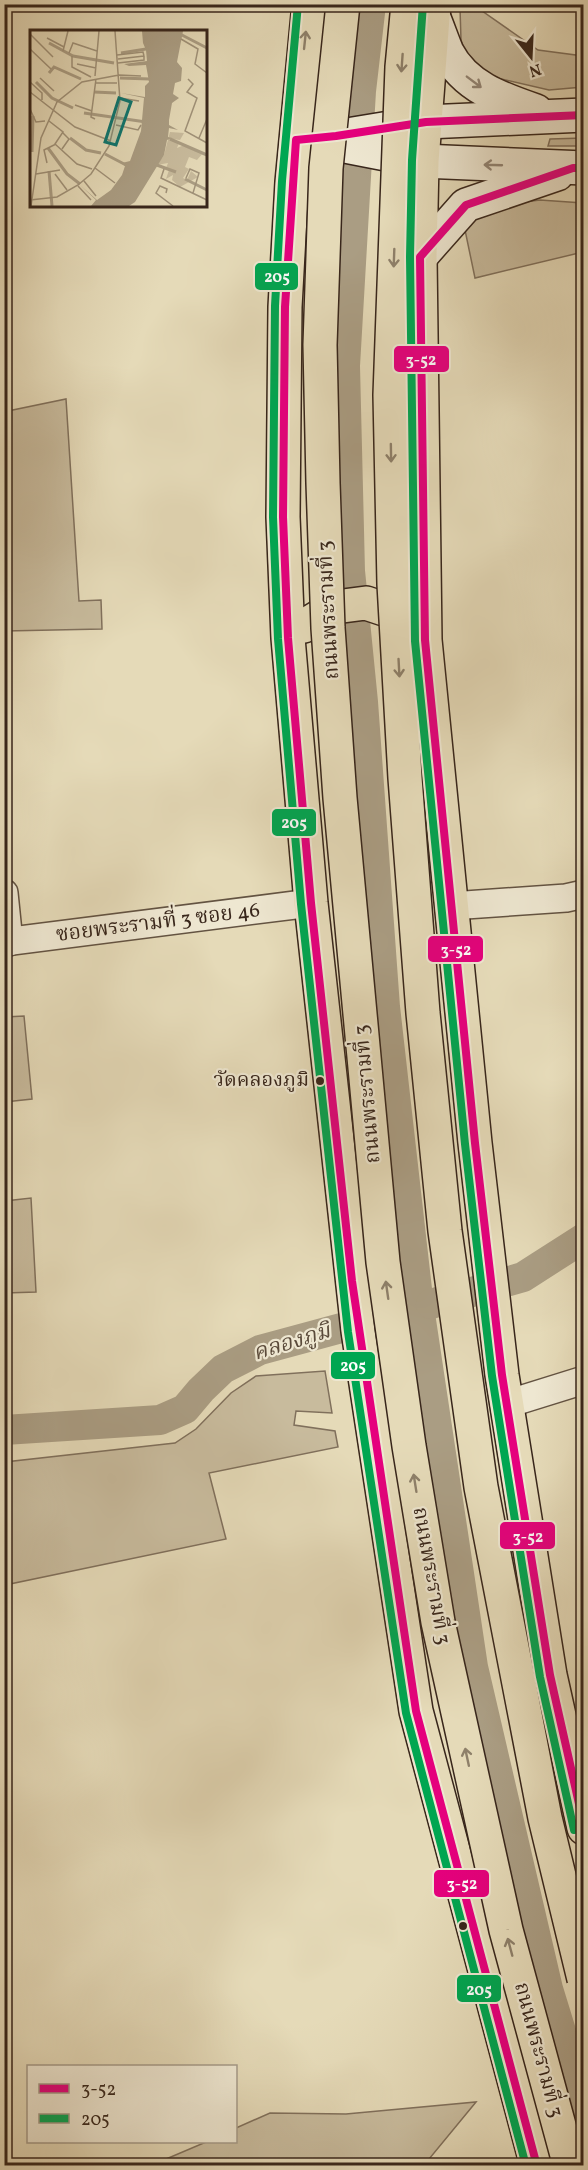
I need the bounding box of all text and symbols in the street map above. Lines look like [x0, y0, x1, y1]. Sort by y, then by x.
north arrow [501, 27, 561, 87]
inset map [30, 30, 207, 207]
one-way arrow [300, 31, 311, 51]
one-way arrow [397, 52, 408, 72]
text: N [526, 57, 544, 82]
one-way arrow [466, 76, 482, 89]
one-way arrow [484, 159, 504, 170]
one-way arrow [389, 247, 400, 267]
line badge: 205 [254, 262, 299, 291]
text: 205 [264, 267, 290, 289]
line badge: 3-52 [393, 345, 450, 373]
text: 3-52 [406, 350, 436, 372]
one-way arrow [385, 442, 397, 462]
street label: ถนนพระรามที่ 3 [308, 540, 347, 681]
one-way arrow [393, 658, 404, 678]
line badge: 205 [271, 808, 317, 837]
text: 205 [281, 813, 307, 835]
street label: ซอยพระรามที่ 3 ซอย 46 [54, 893, 262, 950]
line badge: 3-52 [427, 935, 484, 963]
text: 3-52 [441, 940, 471, 962]
street label: ถนนพระรามที่ 3 [344, 1023, 389, 1165]
place label: วัดคลองภูมิ [214, 1067, 309, 1095]
marker: วัดคลองภูมิ [314, 1075, 326, 1087]
one-way arrow [382, 1280, 393, 1300]
water label: คลองภูมิ [249, 1316, 336, 1369]
line badge: 205 [330, 1351, 376, 1380]
text: 205 [340, 1356, 366, 1378]
one-way arrow [409, 1473, 420, 1493]
street label: ถนนพระรามที่ 3 [405, 1504, 460, 1647]
line badge: 3-52 [499, 1521, 556, 1550]
text: 3-52 [513, 1527, 543, 1549]
one-way arrow [461, 1748, 472, 1767]
line badge: 3-52 [433, 1869, 490, 1898]
text: 3-52 [447, 1874, 477, 1896]
unlabelled marker [457, 1920, 469, 1932]
one-way arrow [504, 1938, 516, 1957]
line badge: 205 [456, 1974, 502, 2003]
street label: ถนนพระรามที่ 3 [506, 1978, 573, 2121]
text: 205 [466, 1980, 492, 2002]
legend [27, 2065, 237, 2143]
text: 3-52 [81, 2078, 116, 2103]
text: 205 [81, 2108, 110, 2133]

